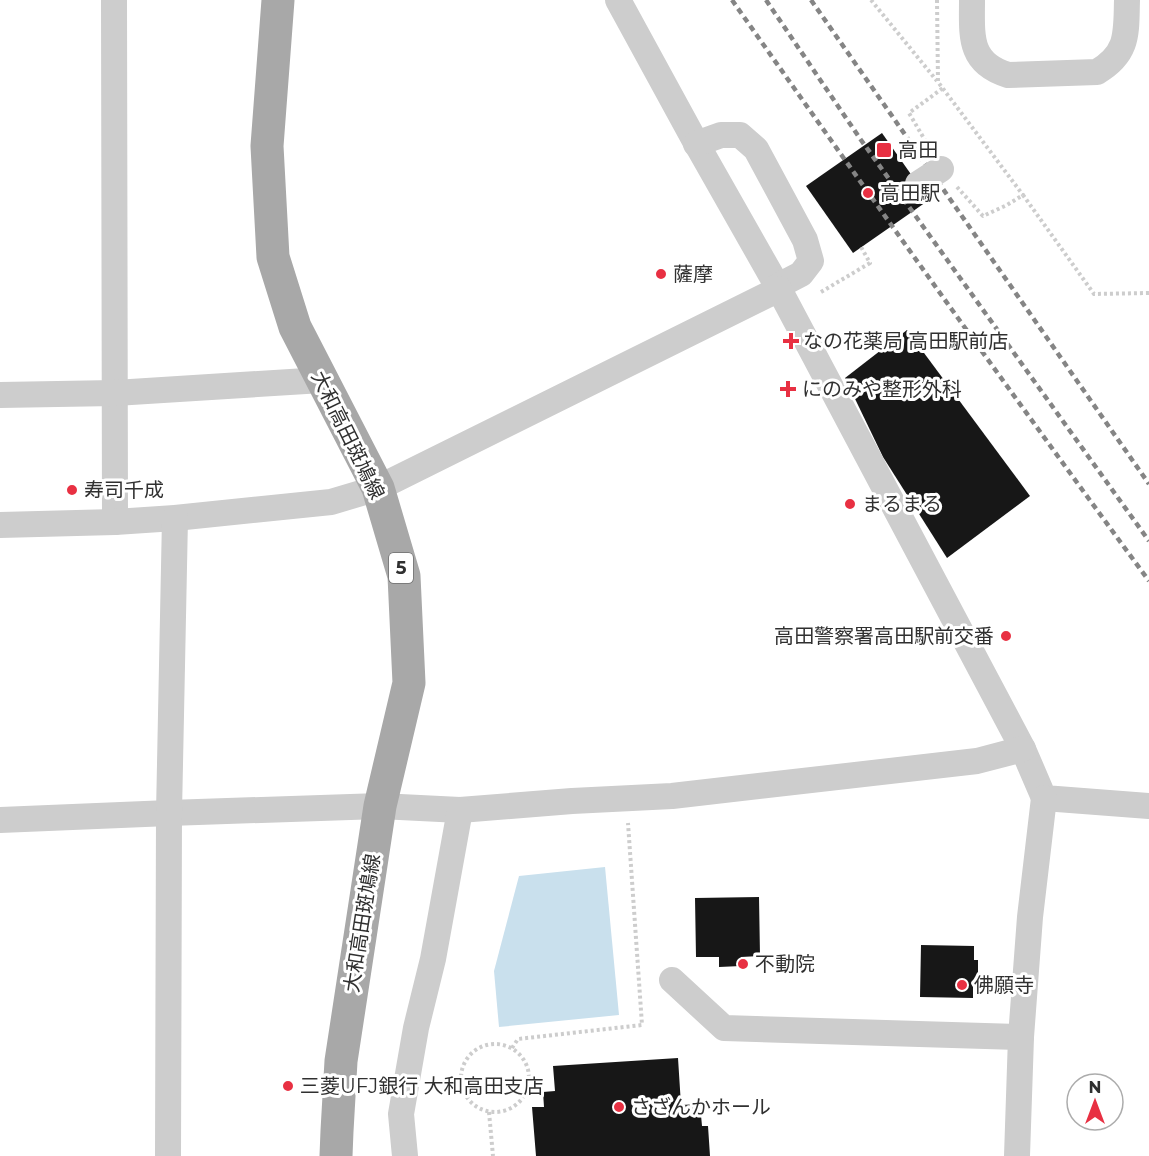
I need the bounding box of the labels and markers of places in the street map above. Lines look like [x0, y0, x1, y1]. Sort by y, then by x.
place label: 高田 [898, 138, 938, 162]
marker: 高田 [875, 141, 893, 159]
place label: 高田駅 [880, 181, 940, 205]
marker: 高田駅 [861, 186, 875, 200]
place label: 薩摩 [673, 262, 713, 286]
marker: 薩摩 [654, 267, 668, 281]
place label: なの花薬局 高田駅前店 [803, 329, 1008, 353]
marker: なの花薬局 高田駅前店 [784, 334, 798, 348]
place label: にのみや整形外科 [802, 377, 962, 401]
marker: にのみや整形外科 [779, 380, 797, 398]
place label: 寿司千成 [84, 478, 164, 502]
marker: 寿司千成 [65, 483, 79, 497]
place label: まるまる [862, 492, 942, 516]
marker: まるまる [843, 497, 857, 511]
place label: 高田警察署高田駅前交番 [774, 624, 994, 648]
marker: 高田警察署高田駅前交番 [999, 629, 1013, 643]
place label: 不動院 [755, 952, 815, 976]
marker: 不動院 [736, 957, 750, 971]
place label: 佛願寺 [974, 973, 1034, 997]
marker: 佛願寺 [955, 978, 969, 992]
place label: 三菱UFJ銀行 大和高田支店 [300, 1074, 543, 1098]
marker: 三菱UFJ銀行 大和高田支店 [281, 1079, 295, 1093]
place label: さざんかホール [631, 1095, 771, 1119]
marker: さざんかホール [612, 1100, 626, 1114]

